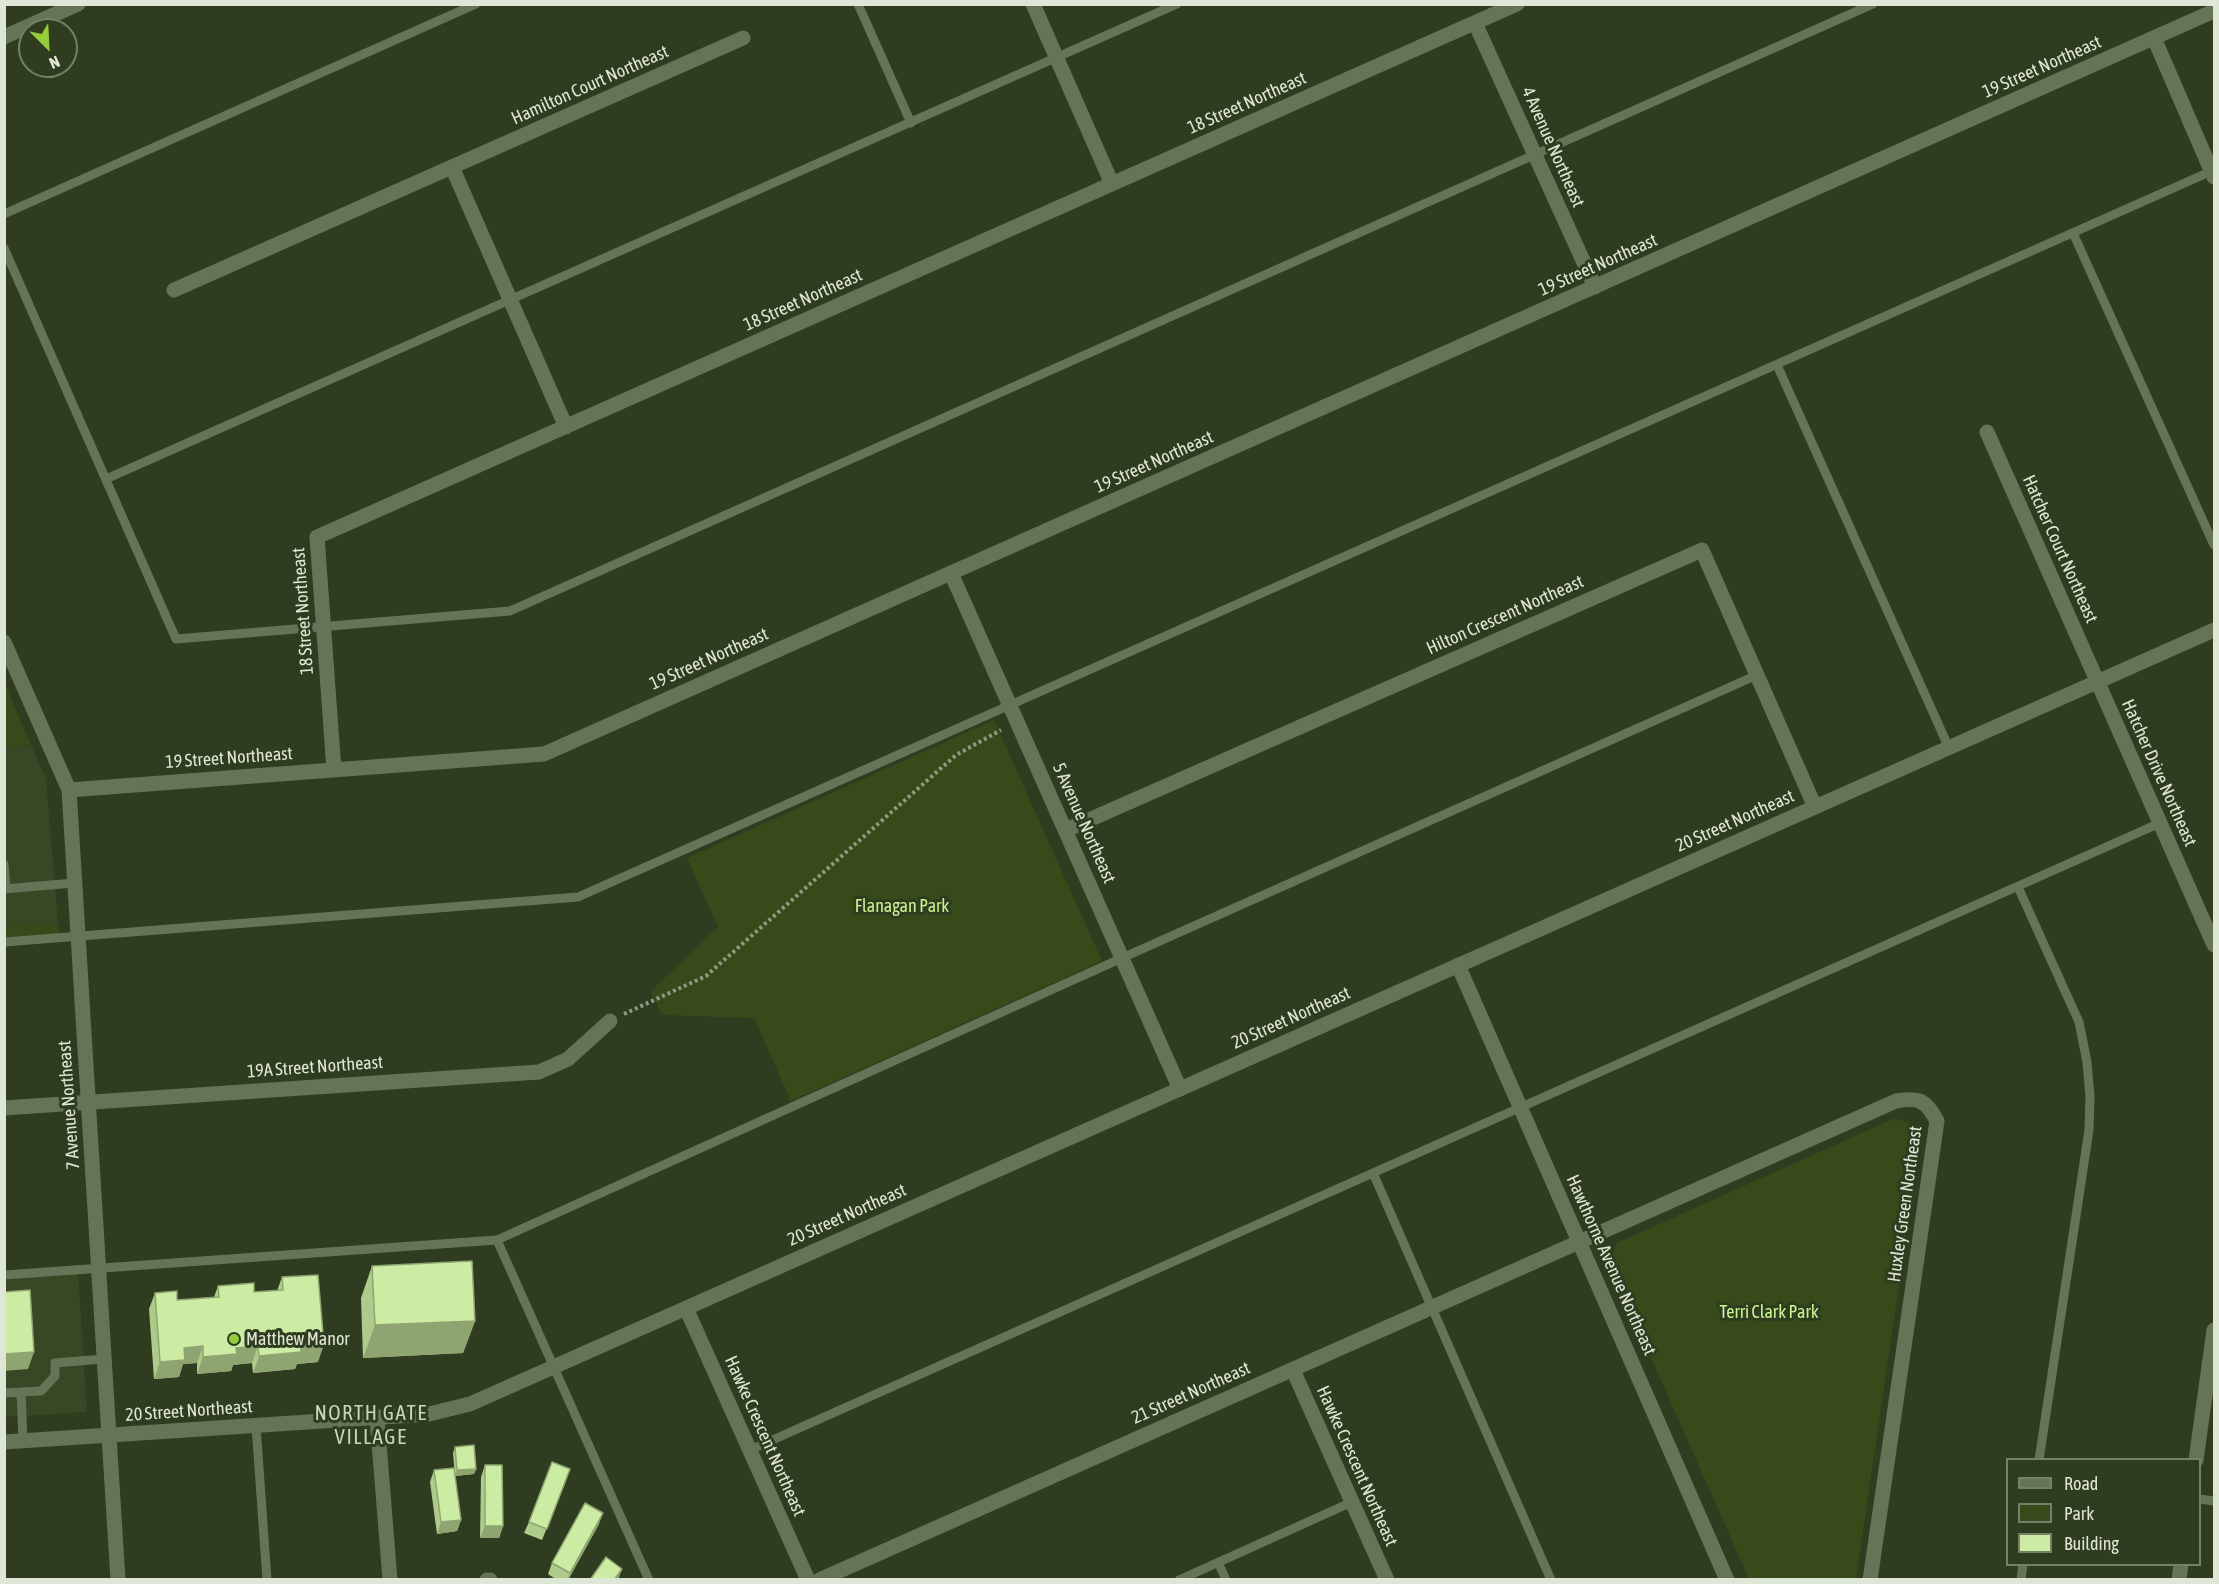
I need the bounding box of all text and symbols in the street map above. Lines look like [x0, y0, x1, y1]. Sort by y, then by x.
north arrow [18, 18, 78, 78]
street label: 19 Street Northeast [1979, 31, 2105, 103]
street label: Hamilton Court Northeast [508, 41, 672, 129]
text: N [47, 52, 62, 73]
street label: 18 Street Northeast [1184, 67, 1310, 139]
street label: 4 Avenue Northeast [1517, 83, 1589, 211]
street label: 19 Street Northeast [1535, 229, 1661, 301]
street label: 18 Street Northeast [740, 264, 866, 336]
street label: 19 Street Northeast [1091, 426, 1217, 498]
street label: Hatcher Court Northeast [2018, 472, 2102, 626]
street label: 18 Street Northeast [288, 547, 318, 675]
street label: Hilton Crescent Northeast [1423, 571, 1587, 659]
street label: 19 Street Northeast [646, 623, 772, 695]
street label: Hatcher Drive Northeast [2117, 696, 2201, 850]
street label: 19 Street Northeast [165, 743, 293, 773]
street label: 5 Avenue Northeast [1048, 759, 1120, 887]
street label: 20 Street Northeast [1672, 785, 1798, 857]
park label: Flanagan Park [855, 895, 949, 917]
street label: 20 Street Northeast [1228, 982, 1354, 1054]
street label: 7 Avenue Northeast [54, 1040, 84, 1170]
street label: 19A Street Northeast [246, 1051, 384, 1083]
street label: Huxley Green Northeast [1883, 1125, 1927, 1283]
street label: Hawthorne Avenue Northeast [1561, 1171, 1661, 1359]
street label: 20 Street Northeast [784, 1179, 910, 1251]
park label: Terri Clark Park [1719, 1301, 1819, 1323]
place label: Matthew Manor [246, 1328, 350, 1350]
marker: Matthew Manor [227, 1332, 241, 1346]
street label: Hawke Crescent Northeast [720, 1353, 810, 1519]
street label: 21 Street Northeast [1128, 1357, 1254, 1429]
street label: Hawke Crescent Northeast [1312, 1383, 1402, 1549]
street label: 20 Street Northeast [125, 1396, 253, 1426]
district label: NORTH GATE VILLAGE [314, 1400, 428, 1450]
legend [2006, 1458, 2201, 1566]
text: Road [2064, 1473, 2098, 1494]
text: Park [2064, 1503, 2094, 1524]
text: Building [2064, 1533, 2119, 1554]

